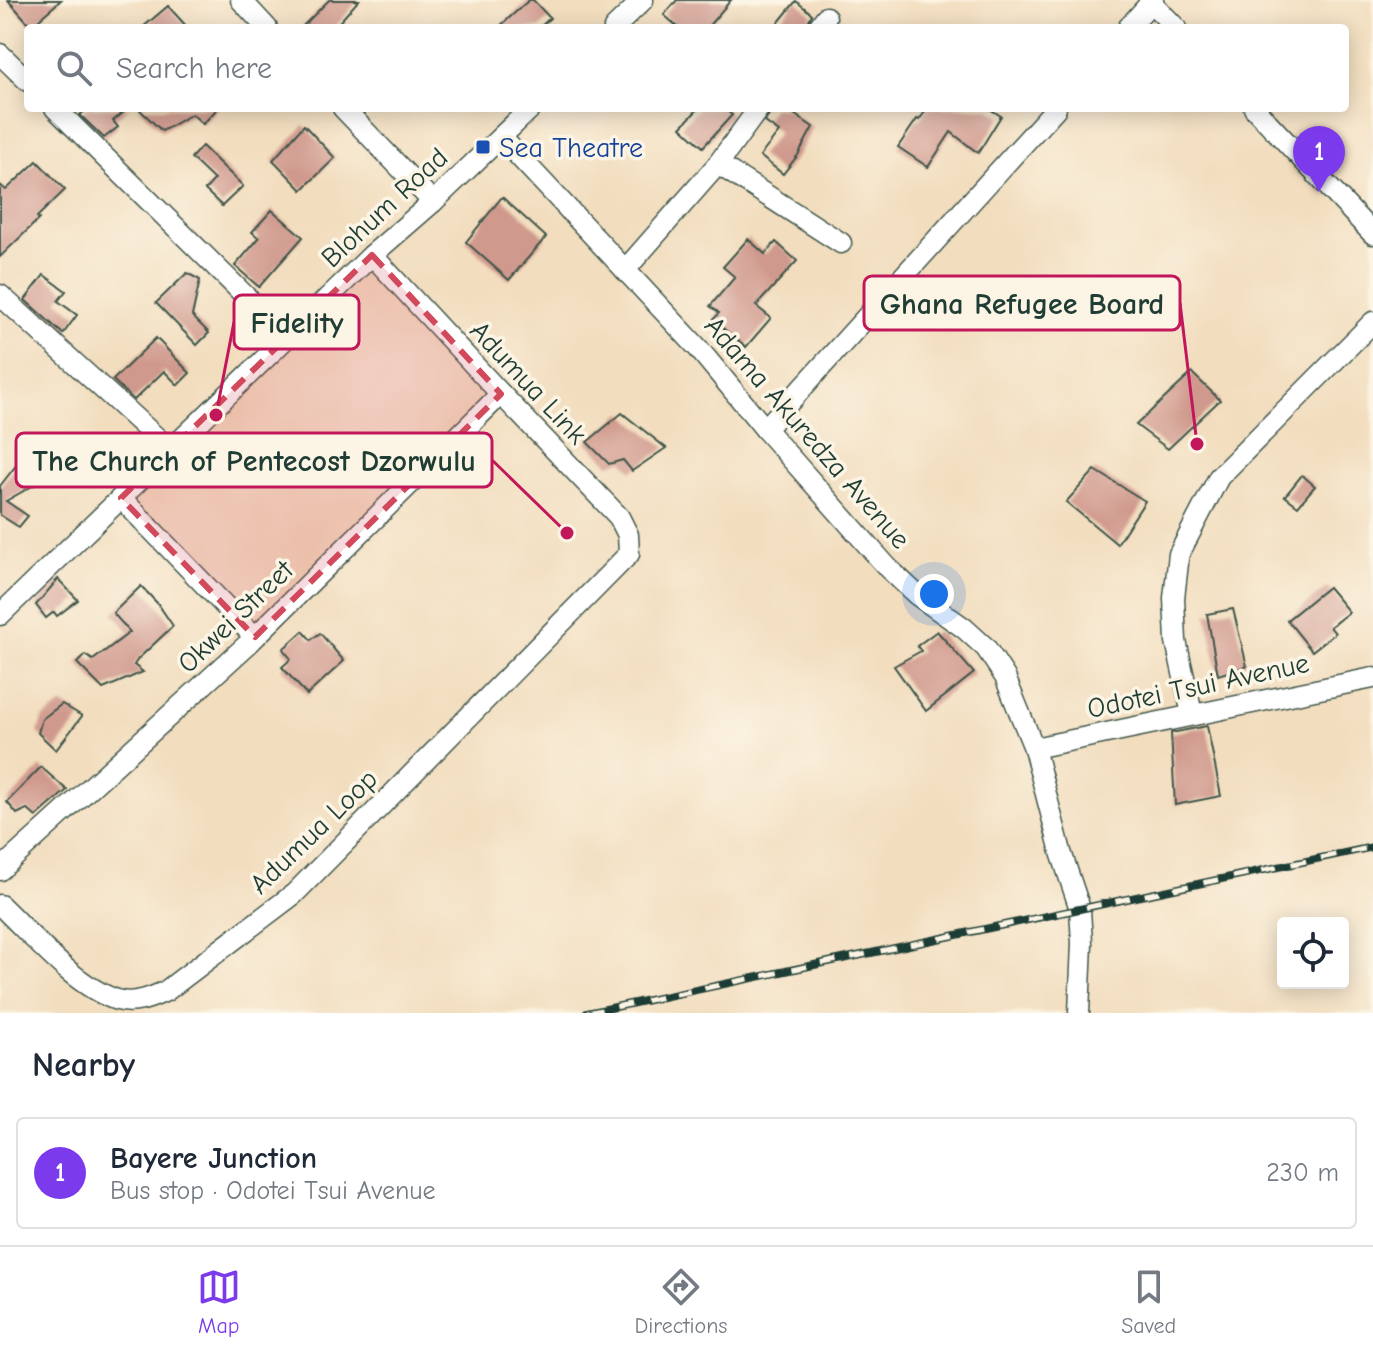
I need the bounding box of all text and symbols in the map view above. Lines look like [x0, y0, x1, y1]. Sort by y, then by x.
search box [24, 24, 1349, 112]
icon: search [52, 46, 96, 90]
text: Search here [116, 51, 272, 86]
pin: 1 [1293, 126, 1345, 192]
place label: Sea Theatre [499, 132, 643, 164]
marker: Sea Theatre [474, 138, 492, 156]
street label: Blohum Road [315, 141, 454, 274]
callout: Ghana Refugee Board [864, 276, 1180, 330]
text: Ghana Refugee Board [880, 287, 1164, 322]
callout: Fidelity [234, 295, 359, 349]
text: Fidelity [250, 306, 344, 341]
street label: Adama Akuredza Avenue [698, 310, 917, 555]
street label: Adumua Link [463, 315, 593, 451]
callout: The Church of Pentecost Dzorwulu [16, 433, 492, 487]
text: The Church of Pentecost Dzorwulu [32, 444, 476, 479]
street label: Okwei Street [171, 553, 301, 680]
your location [914, 574, 954, 614]
street label: Odotei Tsui Avenue [1084, 647, 1312, 725]
street label: Adumua Loop [243, 763, 384, 900]
map controls [1277, 917, 1349, 989]
button: locate [1277, 917, 1349, 989]
text: Nearby [32, 1045, 135, 1085]
text: Bayere Junction [110, 1141, 317, 1176]
text: 1 [55, 1158, 65, 1188]
text: 230 m [1266, 1158, 1339, 1188]
text: Bus stop · Odotei Tsui Avenue [110, 1176, 436, 1206]
tab: Map [197, 1265, 241, 1339]
tab: Directions [635, 1265, 728, 1339]
tab: Saved [1121, 1265, 1176, 1339]

